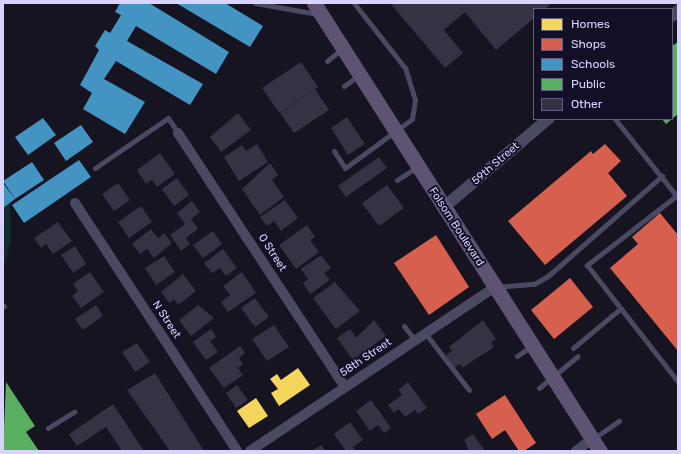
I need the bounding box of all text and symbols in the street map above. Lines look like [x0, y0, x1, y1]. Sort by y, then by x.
legend [533, 8, 673, 120]
text: Homes [571, 17, 610, 31]
text: Shops [571, 37, 606, 51]
text: Schools [571, 57, 615, 71]
text: Public [571, 77, 606, 91]
text: Other [571, 97, 602, 111]
street label: 59th Street [470, 140, 522, 188]
street label: Folsom Boulevard [426, 185, 486, 269]
street label: O Street [255, 232, 289, 274]
street label: N Street [149, 299, 183, 341]
street label: 58th Street [338, 336, 394, 380]

